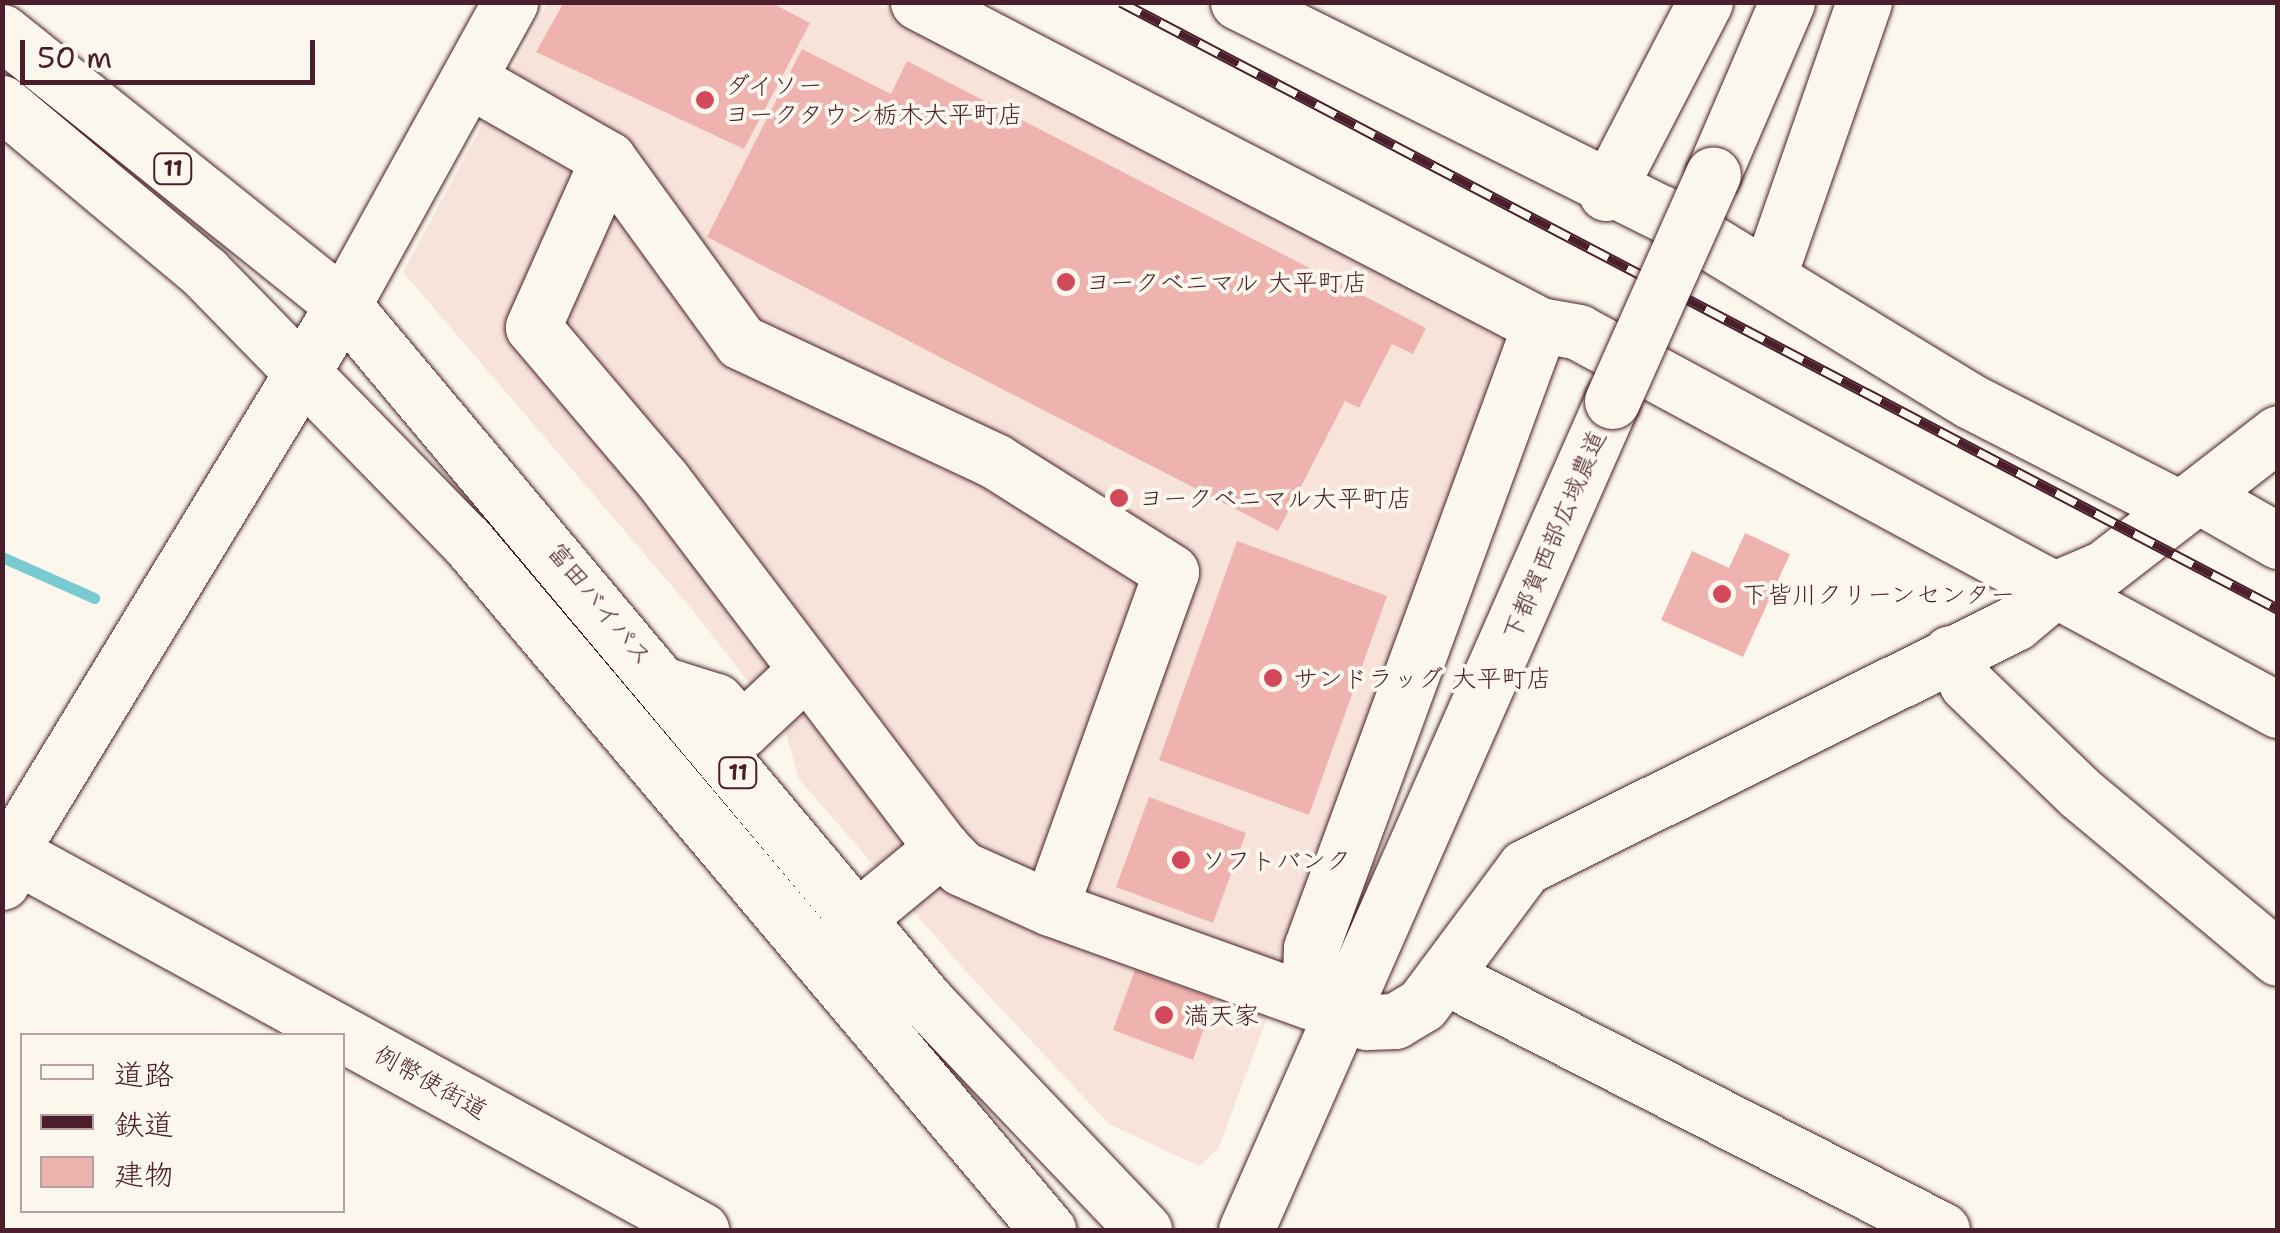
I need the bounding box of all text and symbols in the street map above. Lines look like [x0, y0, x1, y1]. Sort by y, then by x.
scale bar [25, 20, 320, 82]
text: 50 m [37, 37, 112, 78]
place label: ダイソー ヨークタウン栃木大平町店 [725, 71, 1023, 130]
marker: ダイソー ヨークタウン栃木大平町店 [694, 89, 716, 111]
road number: 11 [153, 152, 193, 186]
place label: ヨークベニマル 大平町店 [1086, 267, 1368, 297]
marker: ヨークベニマル 大平町店 [1055, 271, 1077, 293]
street label: 下都賀西部広域農道 [1496, 426, 1612, 644]
place label: ヨークベニマル大平町店 [1139, 483, 1412, 513]
marker: ヨークベニマル大平町店 [1108, 487, 1130, 509]
street label: 富田バイパス [541, 536, 659, 672]
place label: 下皆川クリーンセンター [1742, 579, 2017, 609]
marker: 下皆川クリーンセンター [1711, 583, 1733, 605]
place label: サンドラッグ 大平町店 [1293, 663, 1552, 693]
marker: サンドラッグ 大平町店 [1262, 667, 1284, 689]
road number: 11 [718, 756, 758, 790]
place label: ソフトバンク [1201, 845, 1351, 875]
marker: ソフトバンク [1170, 849, 1192, 871]
place label: 満天家 [1184, 1000, 1259, 1030]
marker: 満天家 [1153, 1004, 1175, 1026]
legend [20, 1033, 345, 1213]
street label: 例幣使街道 [369, 1039, 493, 1125]
text: 道路 [114, 1054, 174, 1095]
text: 鉄道 [114, 1104, 174, 1145]
text: 建物 [114, 1154, 174, 1195]

